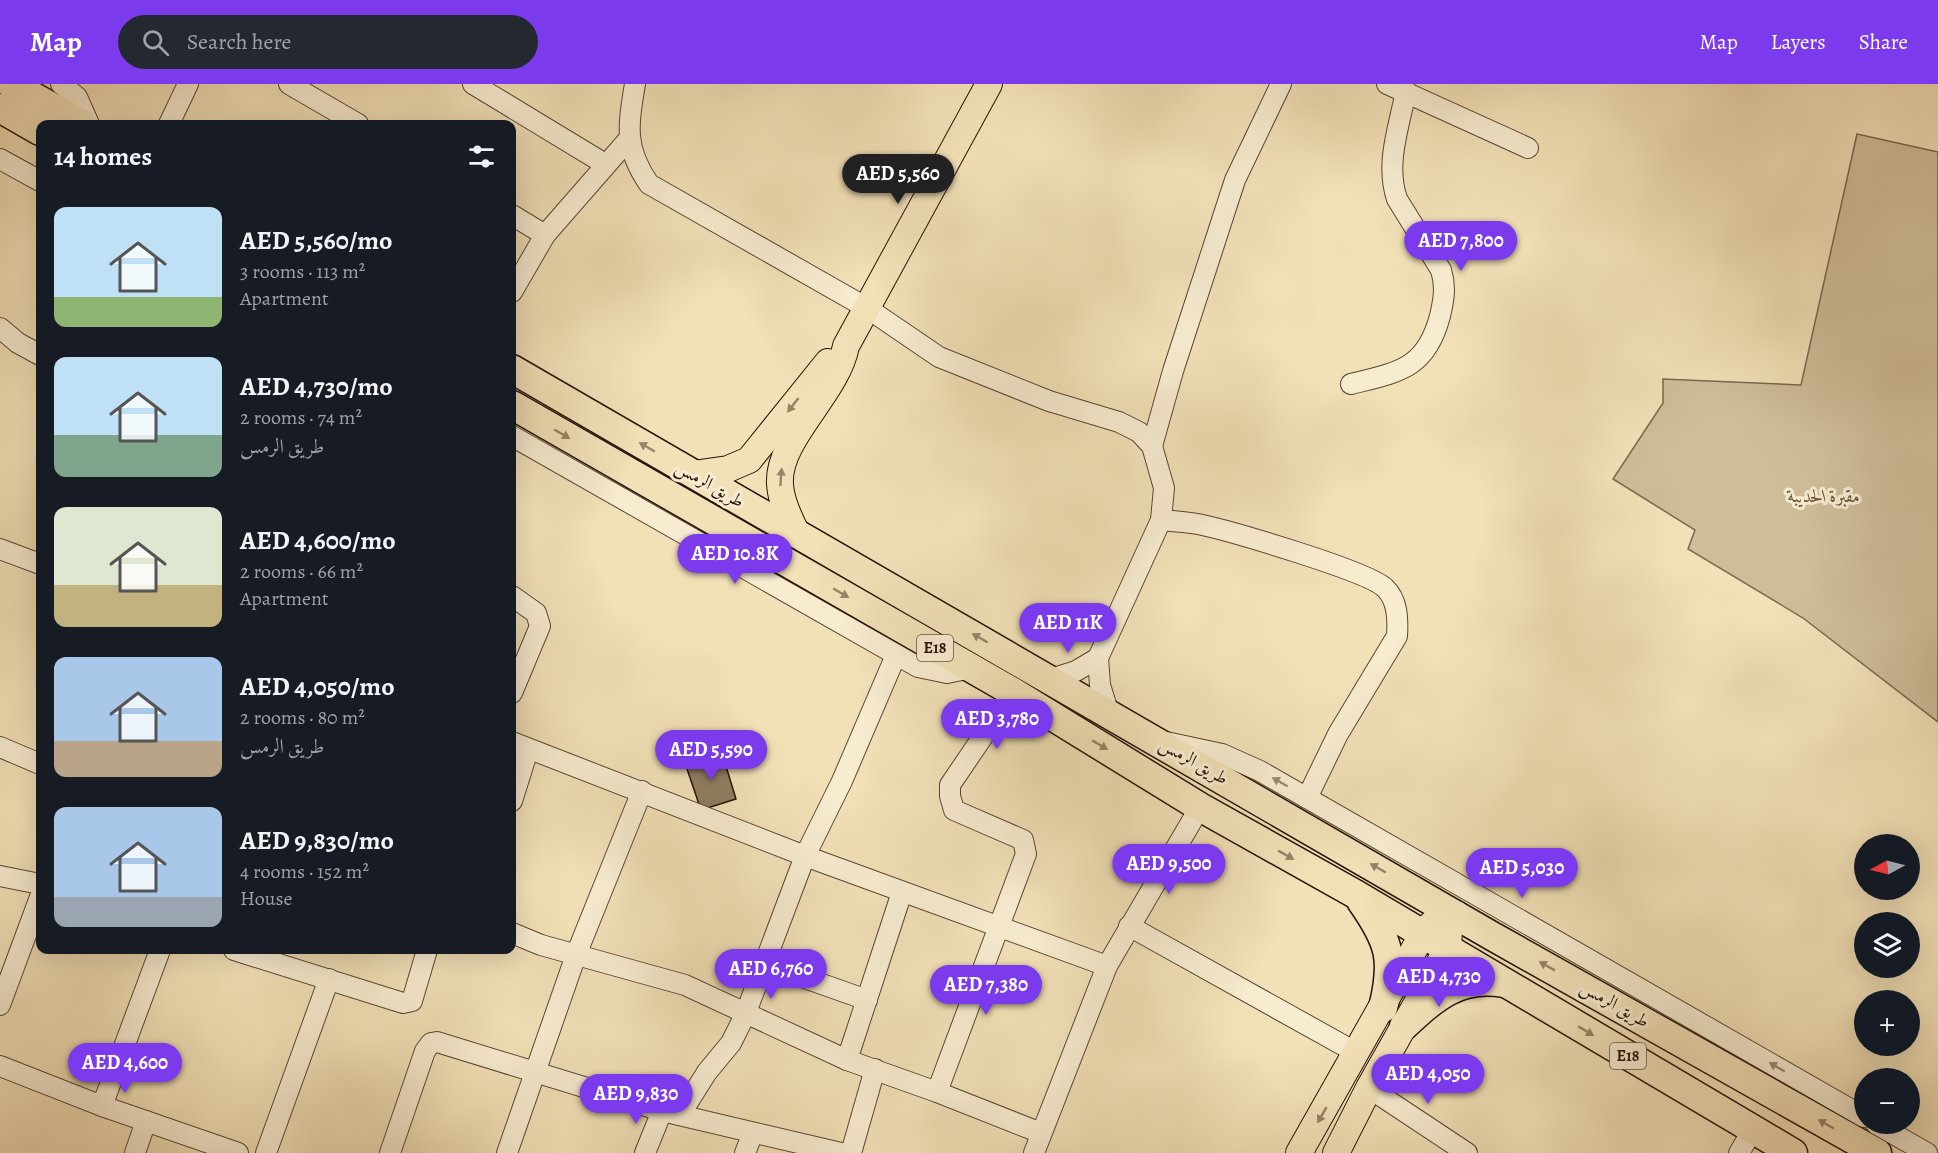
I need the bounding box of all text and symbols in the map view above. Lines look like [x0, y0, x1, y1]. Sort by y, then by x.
search box [118, 15, 538, 69]
text: Map [30, 23, 82, 61]
icon: search [139, 26, 172, 59]
text: Search here [187, 27, 291, 57]
text: Map [1699, 28, 1738, 56]
text: Layers [1771, 28, 1826, 56]
text: Share [1859, 28, 1908, 56]
text: 14 homes [54, 139, 152, 174]
icon: filters [465, 140, 498, 173]
pin: AED 5,560 [829, 154, 967, 205]
text: AED 5,560 [856, 160, 940, 187]
pin: AED 7,800 [1392, 221, 1530, 272]
text: AED 5,560/mo [240, 223, 393, 258]
text: AED 7,800 [1418, 227, 1504, 254]
icon: home [102, 231, 174, 303]
text: 3 rooms · 113 m² [240, 258, 365, 285]
text: Apartment [240, 285, 329, 312]
text: AED 4,730/mo [240, 369, 393, 404]
icon: home [102, 381, 174, 453]
one-way arrow [787, 397, 800, 413]
text: 2 rooms · 74 m² [240, 404, 362, 431]
one-way arrow [554, 429, 571, 439]
text: طريق الرمس [240, 433, 324, 460]
one-way arrow [639, 442, 655, 453]
street label: طريق الرمس [671, 455, 749, 513]
one-way arrow [776, 467, 786, 486]
park label: مقبرة الحديبة [1786, 484, 1860, 508]
text: AED 4,600/mo [240, 523, 396, 558]
icon: home [102, 531, 174, 603]
pin: AED 10.8K [666, 534, 804, 585]
text: AED 10.8K [691, 540, 779, 567]
text: 2 rooms · 66 m² [240, 558, 363, 585]
text: Apartment [240, 585, 329, 612]
one-way arrow [833, 588, 849, 599]
pin: AED 11K [1013, 603, 1123, 654]
text: AED 11K [1033, 609, 1103, 636]
one-way arrow [971, 633, 988, 643]
road number: E18 [917, 635, 953, 661]
text: AED 4,050/mo [240, 669, 395, 704]
icon: home [102, 681, 174, 753]
pin: AED 3,780 [928, 699, 1066, 750]
text: 2 rooms · 80 m² [240, 704, 365, 731]
text: AED 3,780 [955, 705, 1039, 732]
pin: AED 5,590 [642, 730, 780, 781]
street label: طريق الرمس [1155, 732, 1233, 790]
text: طريق الرمس [240, 733, 324, 760]
text: AED 5,590 [669, 736, 753, 763]
one-way arrow [1092, 740, 1108, 751]
one-way arrow [1271, 777, 1288, 787]
text: AED 9,830/mo [240, 823, 394, 858]
icon: home [102, 831, 174, 903]
north arrow [1854, 834, 1920, 900]
map controls [1854, 834, 1920, 1134]
pin: AED 9,500 [1100, 844, 1238, 895]
pin: AED 5,030 [1453, 848, 1591, 899]
text: AED 9,500 [1126, 850, 1212, 877]
one-way arrow [1277, 850, 1294, 860]
text: AED 5,030 [1480, 854, 1564, 881]
text: 4 rooms · 152 m² [240, 858, 369, 885]
one-way arrow [1369, 863, 1386, 873]
text: House [240, 885, 292, 912]
button: layers [1854, 912, 1920, 978]
pin: AED 6,760 [702, 949, 840, 1000]
text: AED 6,760 [729, 955, 813, 982]
pin: AED 4,730 [1370, 957, 1508, 1008]
one-way arrow [1538, 961, 1555, 971]
text: AED 4,730 [1397, 963, 1481, 990]
pin: AED 7,380 [917, 965, 1055, 1016]
text: AED 7,380 [944, 971, 1028, 998]
street label: طريق الرمس [1576, 975, 1654, 1033]
button: + [1854, 990, 1920, 1056]
one-way arrow [1578, 1026, 1595, 1036]
pin: AED 4,600 [56, 1043, 194, 1094]
road number: E18 [1610, 1043, 1646, 1069]
text: AED 4,600 [82, 1049, 168, 1076]
pin: AED 4,050 [1359, 1054, 1497, 1105]
text: AED 4,050 [1385, 1060, 1471, 1087]
one-way arrow [1768, 1062, 1785, 1072]
button: − [1854, 1068, 1920, 1134]
pin: AED 9,830 [567, 1074, 705, 1125]
text: AED 9,830 [594, 1080, 678, 1107]
one-way arrow [1316, 1107, 1327, 1123]
one-way arrow [1817, 1119, 1834, 1129]

